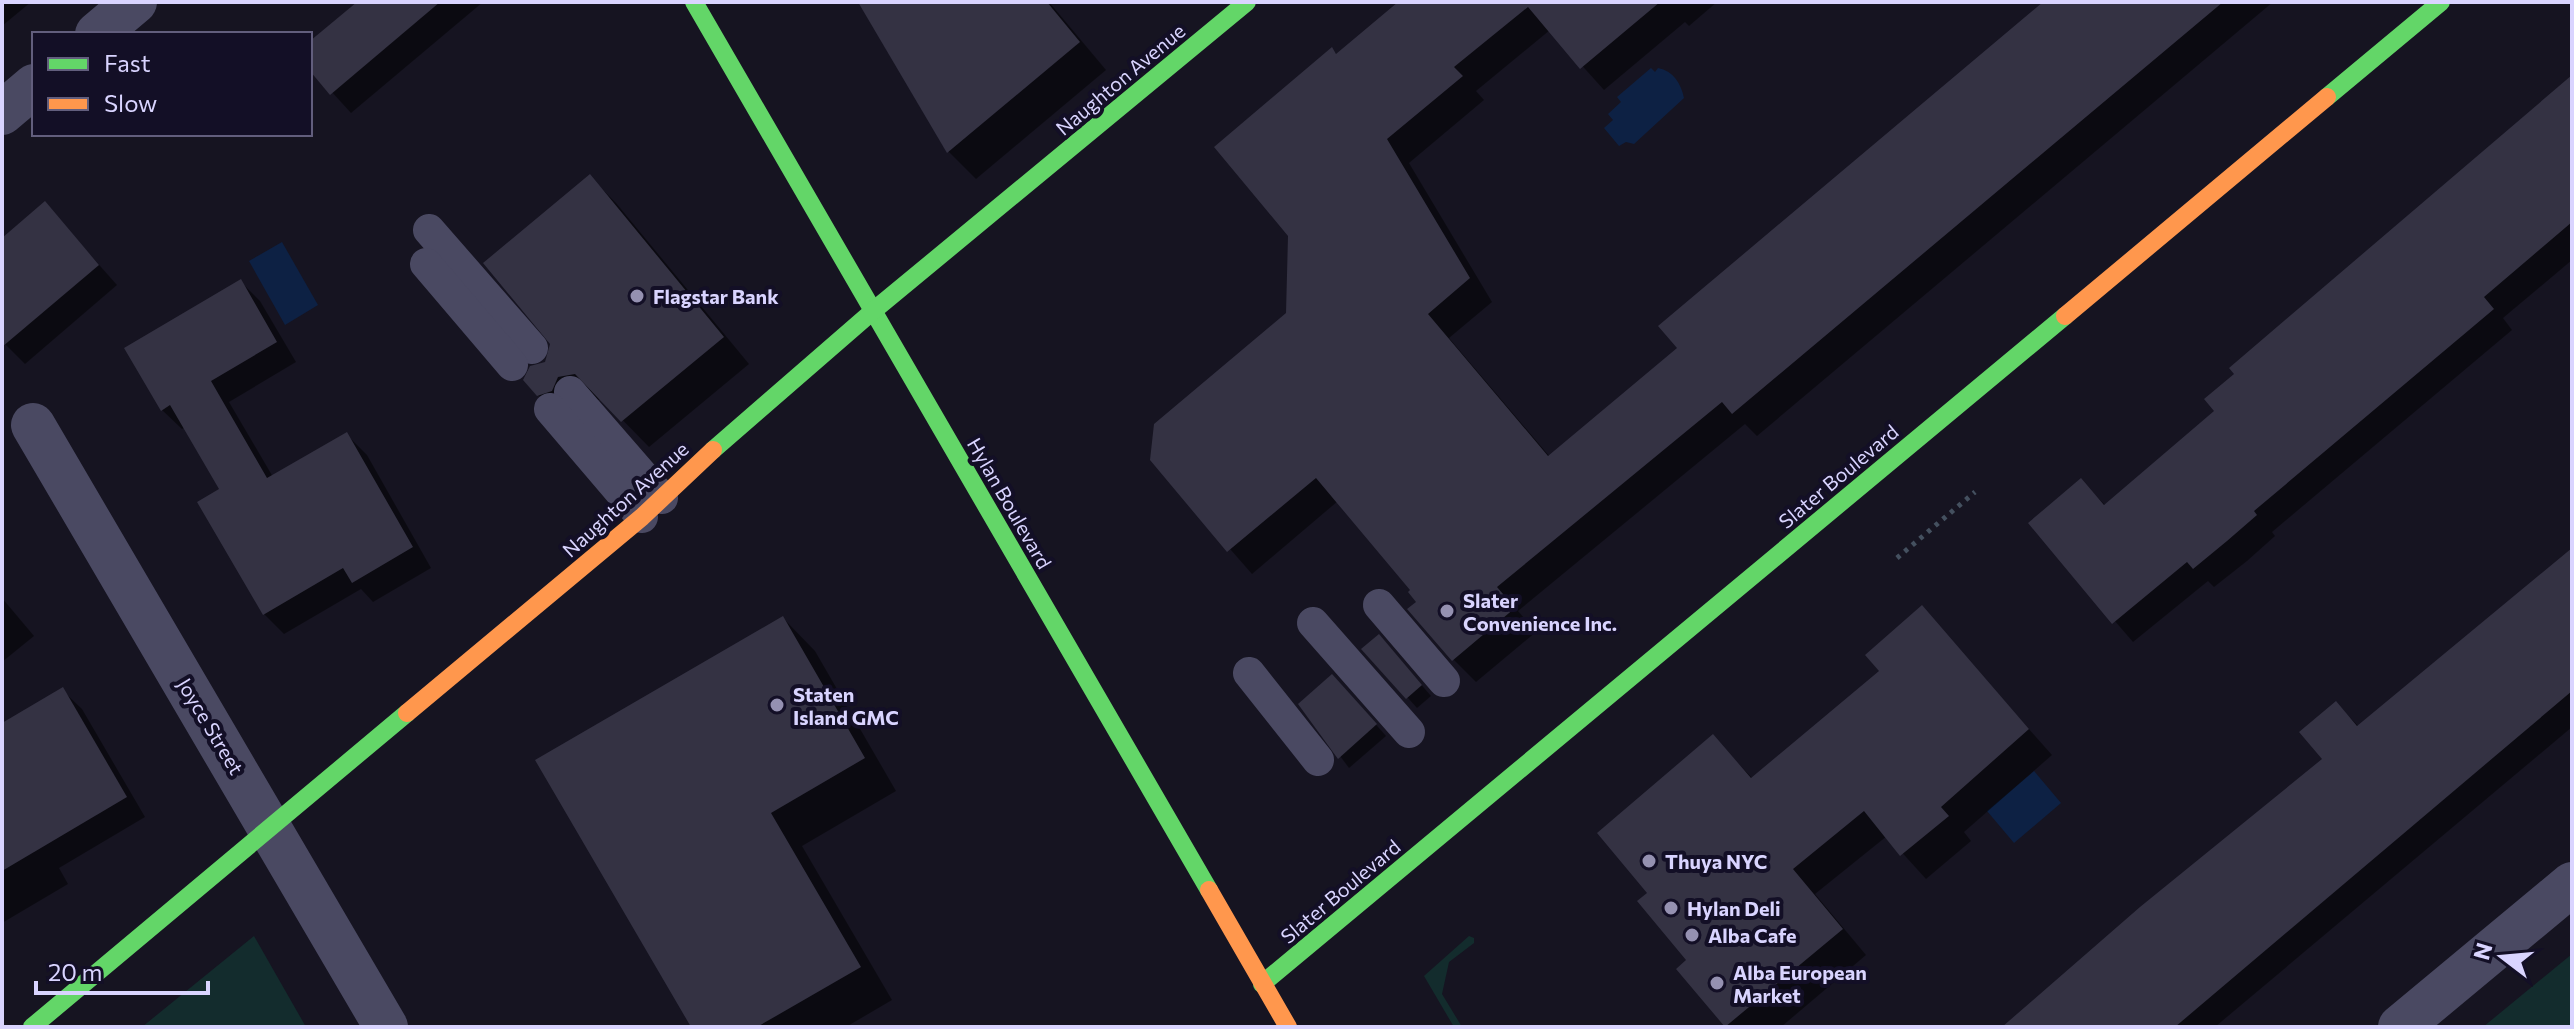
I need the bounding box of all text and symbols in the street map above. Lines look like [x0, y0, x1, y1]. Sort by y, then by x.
street label: Naughton Avenue [1051, 18, 1189, 140]
legend [32, 32, 312, 136]
text: Fast [104, 48, 151, 77]
text: Slow [104, 88, 157, 117]
place label: Flagstar Bank [653, 284, 779, 308]
marker: Flagstar Bank [628, 287, 646, 305]
street label: Slater Boulevard [1773, 419, 1903, 533]
street label: Hylan Boulevard [963, 433, 1057, 573]
street label: Naughton Avenue [557, 436, 693, 562]
place label: Slater Convenience Inc. [1463, 588, 1617, 635]
marker: Slater Convenience Inc. [1438, 602, 1456, 620]
street label: Joyce Street [173, 673, 249, 779]
place label: Staten Island GMC [793, 682, 899, 729]
marker: Staten Island GMC [768, 696, 786, 714]
street label: Slater Boulevard [1275, 834, 1405, 948]
place label: Thuya NYC [1665, 849, 1767, 873]
marker: Thuya NYC [1640, 852, 1658, 870]
place label: Hylan Deli [1687, 896, 1781, 920]
marker: Hylan Deli [1662, 899, 1680, 917]
north arrow [2462, 917, 2542, 997]
place label: Alba Cafe [1708, 923, 1797, 947]
marker: Alba Cafe [1683, 926, 1701, 944]
text: N [2467, 940, 2498, 963]
scale bar [36, 945, 208, 995]
text: 20 m [48, 957, 102, 986]
place label: Alba European Market [1733, 960, 1867, 1007]
marker: Alba European Market [1708, 974, 1726, 992]

